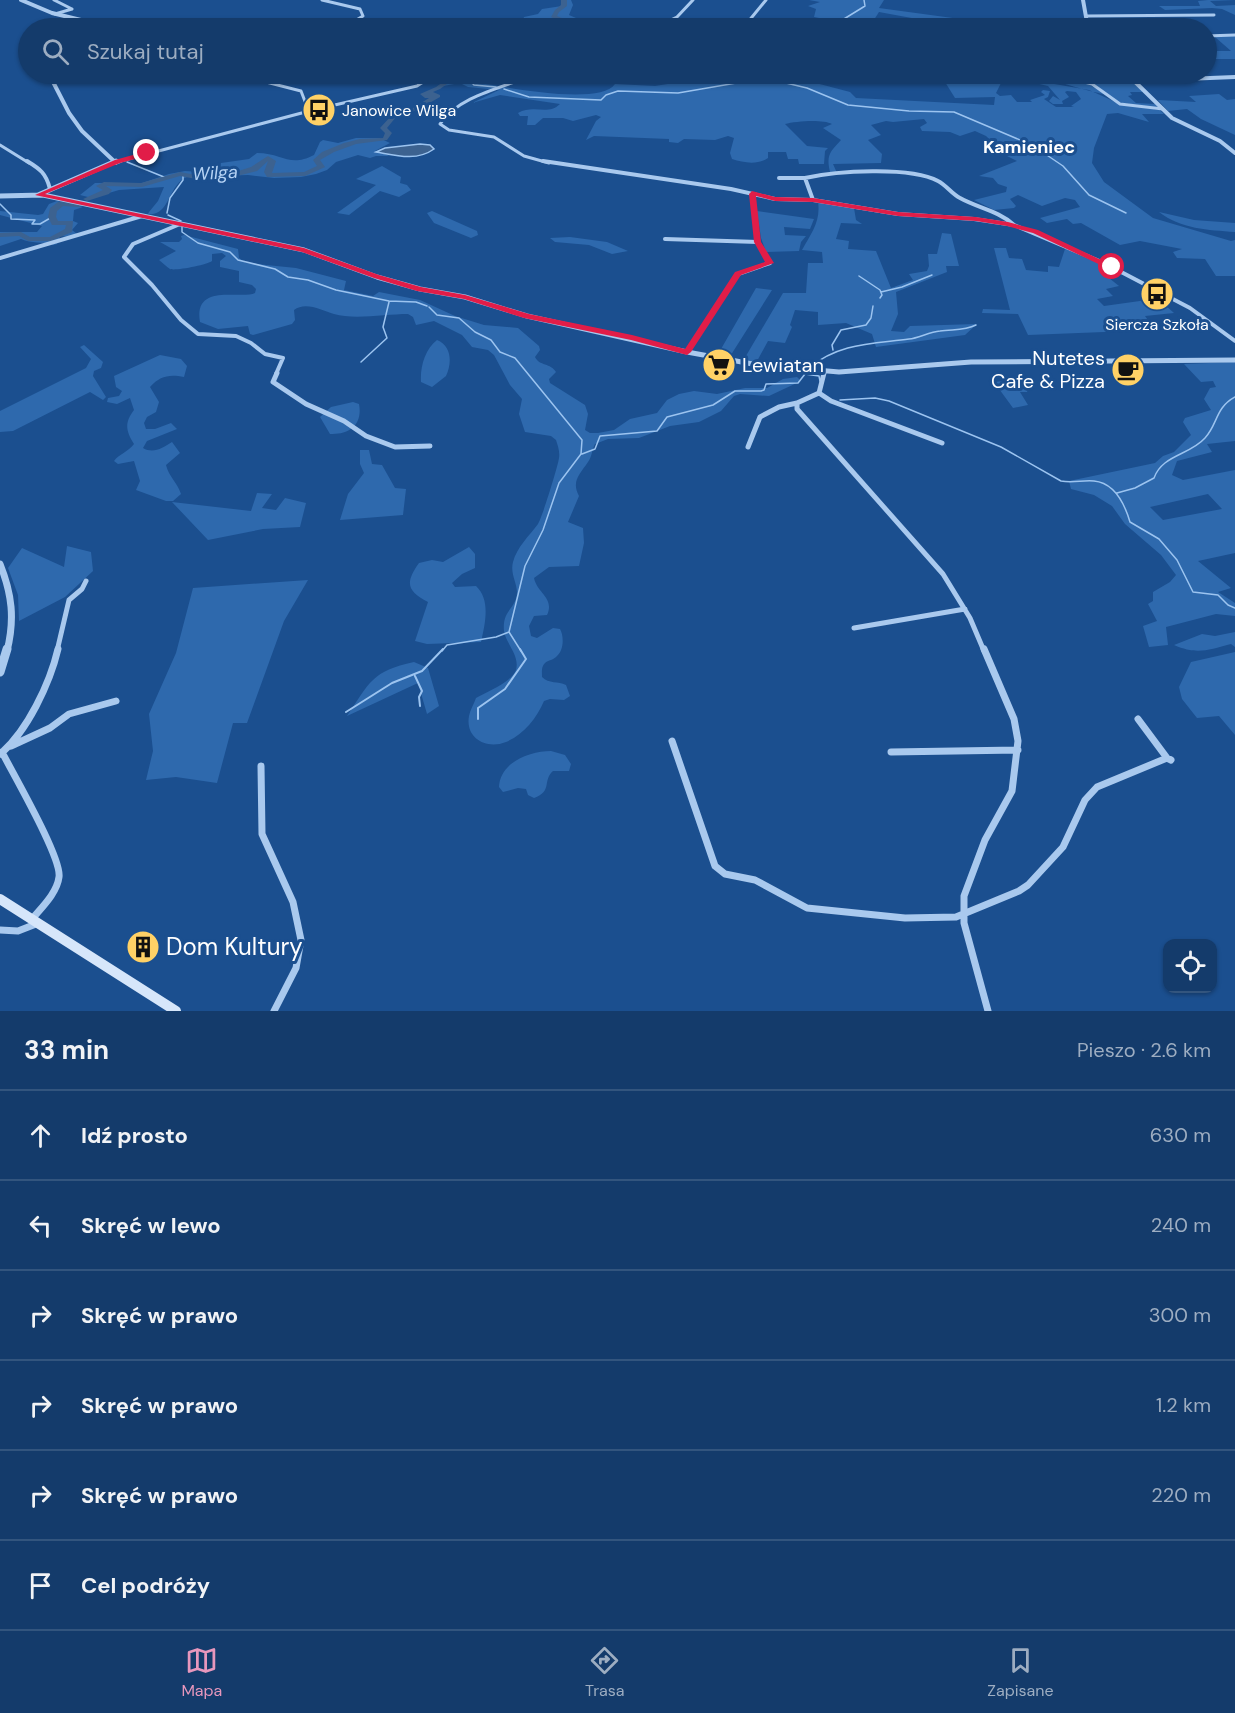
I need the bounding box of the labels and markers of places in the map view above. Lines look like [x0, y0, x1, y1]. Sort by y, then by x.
bus stop icon: Janowice Wilga [301, 92, 337, 128]
place label: Janowice Wilga [342, 100, 456, 121]
bus stop icon: Siercza Szkoła [1139, 276, 1175, 312]
place label: Siercza Szkoła [1105, 314, 1209, 335]
place label: Nutetes Cafe & Pizza [991, 345, 1105, 394]
supermarket icon: Lewiatan [701, 347, 737, 383]
place label: Lewiatan [742, 352, 824, 378]
cafe icon: Nutetes Cafe & Pizza [1110, 352, 1146, 388]
building icon: Dom Kultury [125, 929, 161, 965]
place label: Dom Kultury [166, 931, 303, 962]

